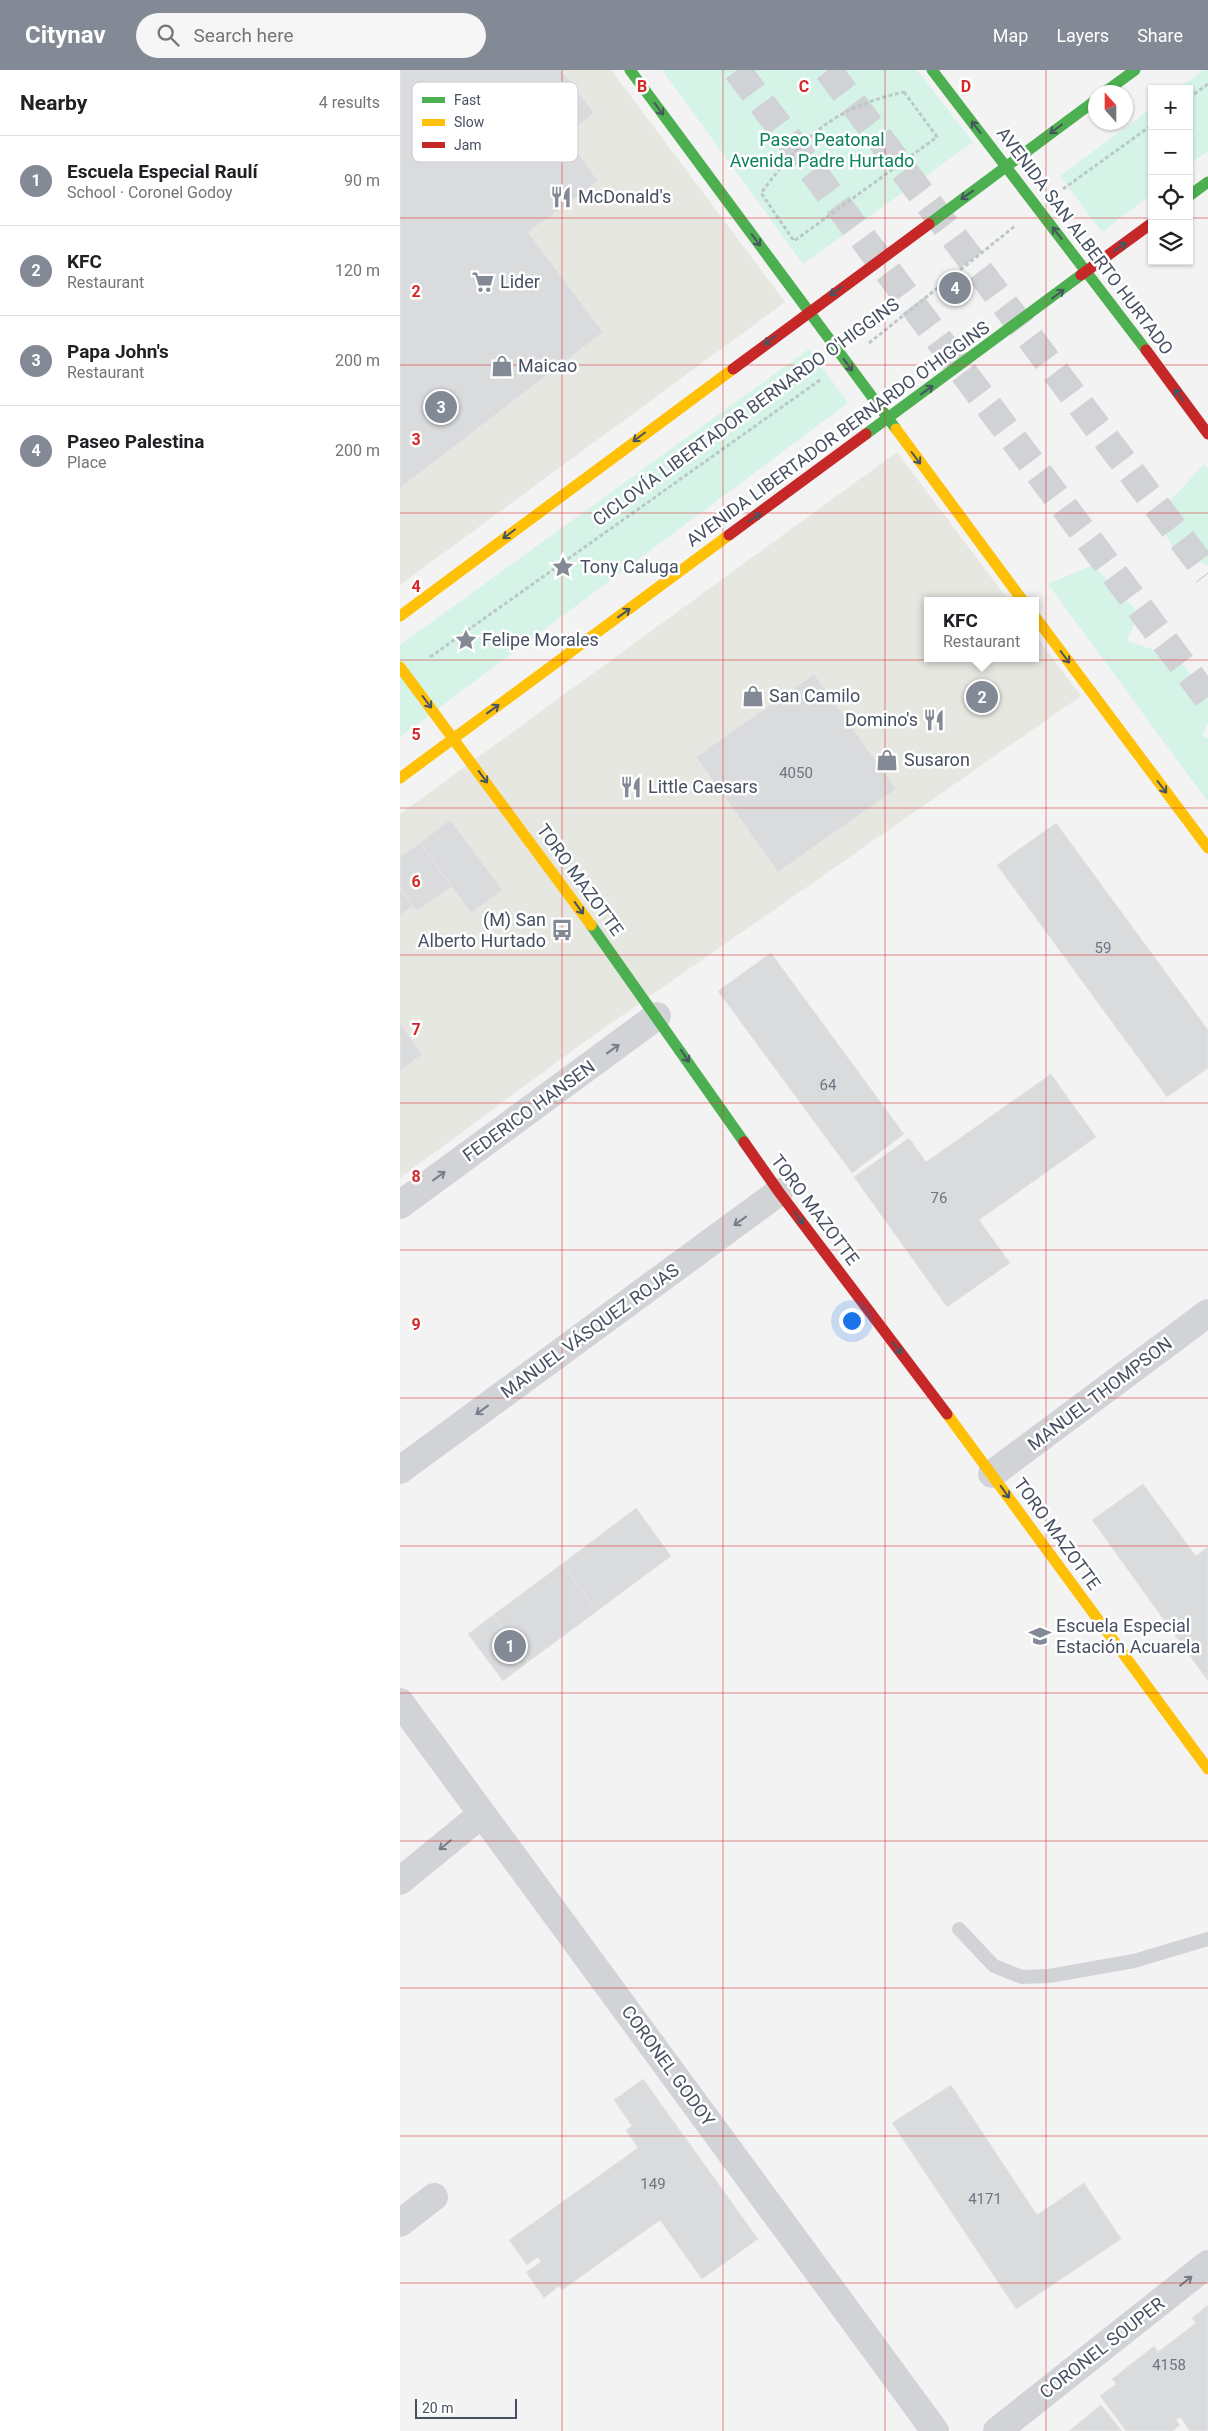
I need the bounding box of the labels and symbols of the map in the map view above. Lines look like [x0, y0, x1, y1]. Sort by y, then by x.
text: B [637, 77, 647, 96]
text: C [799, 77, 809, 96]
text: D [961, 77, 971, 96]
legend [412, 82, 578, 162]
north arrow [1088, 85, 1133, 130]
text: Fast [454, 92, 481, 108]
one-way arrow [654, 102, 664, 116]
text: Slow [454, 114, 485, 130]
one-way arrow [971, 121, 982, 134]
street label: AVENIDA SAN ALBERTO HURTADO [993, 123, 1178, 359]
one-way arrow [1050, 123, 1063, 134]
park label: Paseo Peatonal Avenida Padre Hurtado [730, 129, 914, 171]
text: Jam [454, 137, 482, 153]
restaurant icon: McDonald's [548, 184, 574, 210]
place label: McDonald's [578, 186, 671, 207]
one-way arrow [960, 190, 974, 200]
one-way arrow [1052, 227, 1063, 240]
one-way arrow [750, 233, 761, 246]
one-way arrow [1113, 242, 1126, 253]
supermarket icon: Lider [470, 269, 496, 295]
pin: 4 [939, 269, 971, 307]
place label: Lider [500, 271, 540, 292]
text: 2 [411, 282, 421, 301]
one-way arrow [829, 286, 843, 296]
one-way arrow [1051, 289, 1065, 299]
street label: CICLOVÍA LIBERTADOR BERNARDO O'HIGGINS [588, 293, 903, 530]
street label: AVENIDA LIBERTADOR BERNARDO O'HIGGINS [682, 316, 994, 551]
one-way arrow [763, 335, 777, 345]
shop icon: Maicao [489, 353, 515, 379]
place label: Maicao [518, 355, 577, 376]
one-way arrow [842, 358, 853, 371]
one-way arrow [920, 385, 934, 395]
pin: 3 [425, 388, 457, 426]
one-way arrow [1174, 388, 1184, 402]
text: 3 [411, 430, 421, 449]
one-way arrow [633, 432, 646, 443]
one-way arrow [911, 451, 922, 464]
one-way arrow [748, 512, 762, 522]
one-way arrow [503, 529, 516, 540]
place icon: Tony Caluga [550, 554, 576, 580]
place label: Tony Caluga [580, 556, 679, 577]
text: 4 [411, 577, 421, 596]
one-way arrow [617, 608, 631, 618]
place icon: Felipe Morales [453, 627, 479, 653]
place label: Felipe Morales [482, 629, 599, 650]
one-way arrow [1060, 650, 1070, 664]
pin: 2 [966, 678, 998, 716]
shop icon: San Camilo [740, 683, 766, 709]
place label: San Camilo [769, 685, 860, 706]
one-way arrow [422, 695, 432, 709]
one-way arrow [486, 704, 500, 714]
restaurant icon: Domino's [921, 707, 947, 733]
place label: Domino's [845, 709, 918, 730]
text: 5 [411, 725, 421, 744]
shop icon: Susaron [874, 747, 900, 773]
place label: Susaron [904, 749, 970, 770]
house number: 4050 [779, 764, 813, 782]
one-way arrow [477, 770, 488, 783]
restaurant icon: Little Caesars [618, 774, 644, 800]
place label: Little Caesars [648, 776, 758, 797]
one-way arrow [1157, 780, 1167, 794]
street label: TORO MAZOTTE [533, 820, 628, 940]
text: 6 [411, 872, 421, 891]
one-way arrow [573, 901, 584, 914]
place label: (M) San Alberto Hurtado [418, 909, 546, 951]
bus stop icon: (M) San Alberto Hurtado [549, 917, 575, 943]
house number: 59 [1095, 939, 1111, 957]
text: 7 [411, 1020, 421, 1039]
one-way arrow [606, 1044, 619, 1055]
one-way arrow [680, 1049, 690, 1063]
street label: FEDERICO HANSEN [459, 1056, 599, 1166]
house number: 64 [820, 1076, 837, 1094]
street label: TORO MAZOTTE [767, 1150, 864, 1269]
text: 8 [411, 1167, 421, 1186]
one-way arrow [432, 1171, 445, 1182]
house number: 76 [931, 1189, 947, 1207]
one-way arrow [793, 1211, 804, 1224]
one-way arrow [733, 1216, 747, 1226]
street label: MANUEL VÁSQUEZ ROJAS [497, 1259, 683, 1402]
your location [839, 1308, 865, 1334]
text: 9 [411, 1315, 421, 1334]
street label: MANUEL THOMPSON [1023, 1333, 1176, 1455]
one-way arrow [891, 1341, 902, 1354]
one-way arrow [475, 1405, 489, 1415]
street label: TORO MAZOTTE [1010, 1474, 1105, 1594]
one-way arrow [999, 1485, 1010, 1498]
place label: Escuela Especial Estación Acuarela [1056, 1615, 1200, 1657]
school or university icon: Escuela Especial Estación Acuarela [1027, 1623, 1053, 1649]
pin: 1 [494, 1627, 526, 1665]
one-way arrow [438, 1839, 451, 1850]
street label: CORONEL GODOY [618, 2001, 719, 2130]
house number: 149 [640, 2175, 666, 2193]
house number: 4171 [968, 2190, 1002, 2208]
one-way arrow [1179, 2276, 1192, 2287]
street label: CORONEL SOUPER [1035, 2292, 1168, 2403]
house number: 4158 [1152, 2356, 1186, 2374]
scale bar [415, 2396, 518, 2419]

